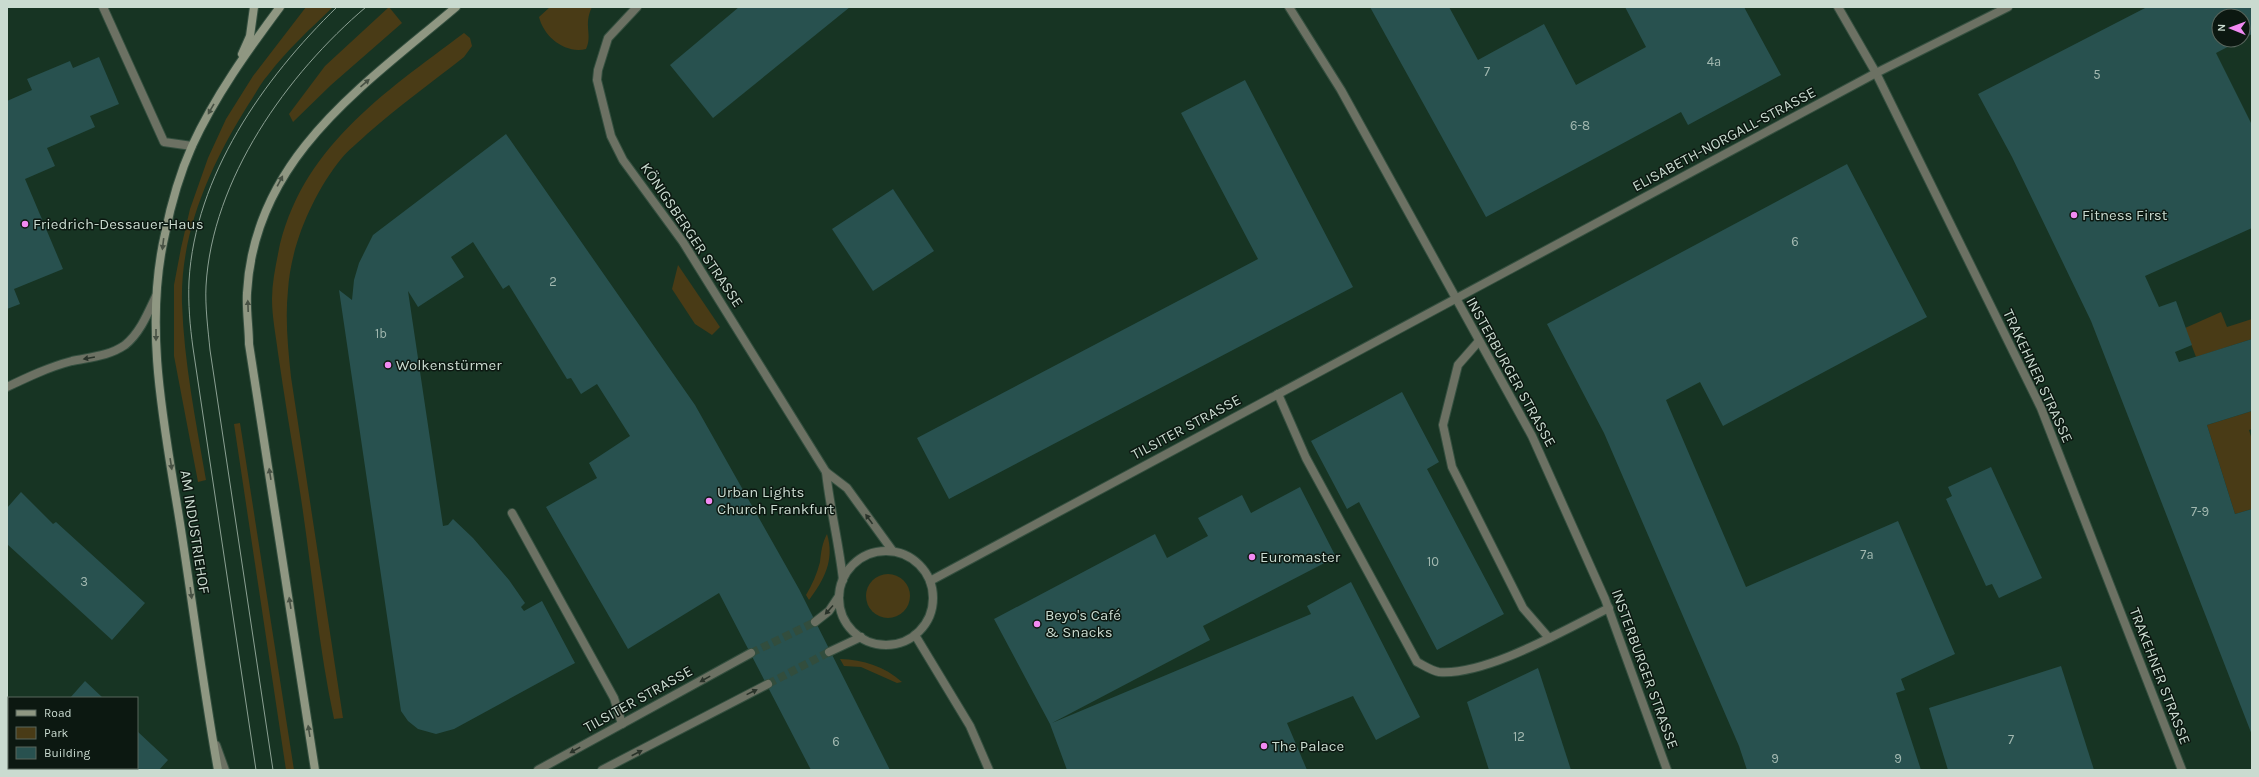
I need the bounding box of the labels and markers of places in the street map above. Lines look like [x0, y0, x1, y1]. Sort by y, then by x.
place label: Fitness First [2082, 206, 2168, 224]
marker: Fitness First [2069, 210, 2079, 220]
place label: Friedrich-Dessauer-Haus [33, 215, 204, 233]
marker: Friedrich-Dessauer-Haus [20, 219, 30, 229]
place label: Wolkenstürmer [396, 356, 502, 374]
marker: Wolkenstürmer [383, 360, 393, 370]
place label: Urban Lights Church Frankfurt [717, 483, 835, 518]
marker: Urban Lights Church Frankfurt [704, 496, 714, 506]
place label: Euromaster [1260, 548, 1341, 566]
marker: Euromaster [1247, 552, 1257, 562]
place label: Beyo's Café & Snacks [1045, 606, 1121, 641]
marker: Beyo's Café & Snacks [1032, 619, 1042, 629]
place label: The Palace [1272, 737, 1344, 755]
marker: The Palace [1259, 741, 1269, 751]

